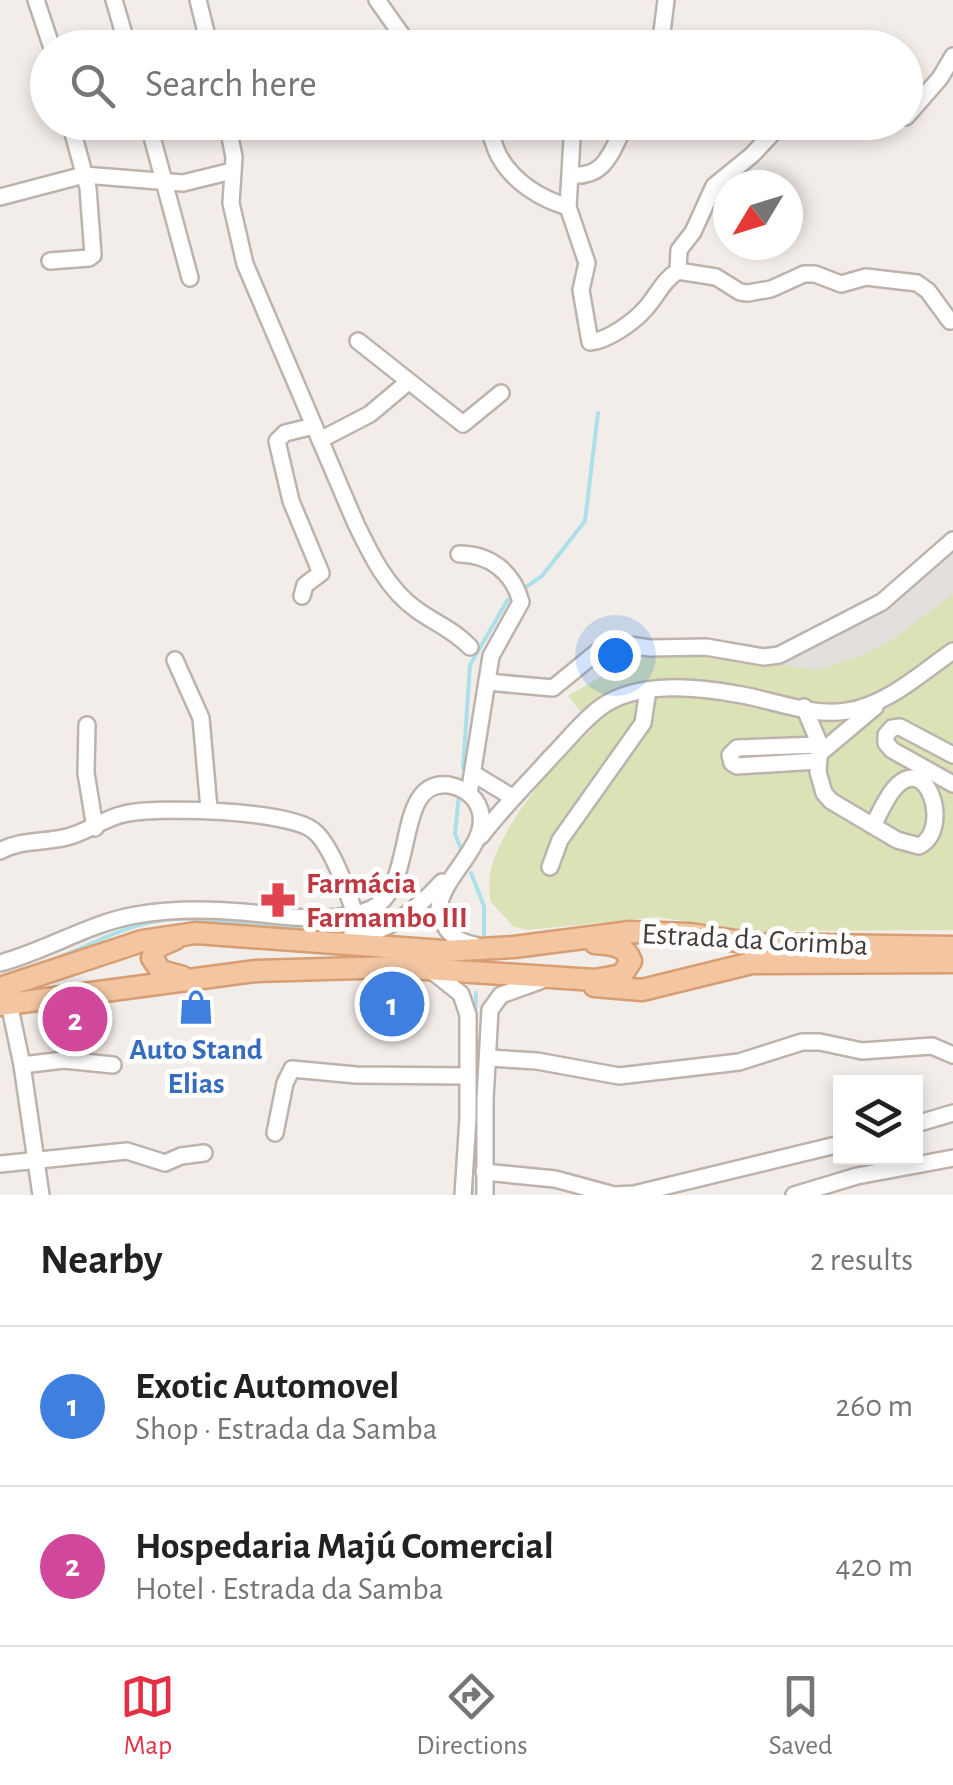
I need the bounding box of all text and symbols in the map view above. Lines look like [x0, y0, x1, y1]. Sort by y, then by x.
search box [30, 30, 923, 140]
icon: search [65, 58, 120, 113]
text: Search here [145, 66, 317, 104]
north arrow [713, 170, 803, 260]
your location [590, 630, 641, 681]
place label: Farmácia Farmambo III [306, 869, 468, 933]
pharmacy icon: Farmácia Farmambo III [259, 881, 297, 919]
street label: Estrada da Corimba [641, 919, 869, 961]
pin: 1 [360, 966, 424, 1042]
pin: 2 [42, 982, 108, 1056]
shop icon: Auto Stand Elias [177, 988, 215, 1026]
place label: Auto Stand Elias [129, 1035, 263, 1099]
map controls [833, 1075, 923, 1165]
button: layers [833, 1075, 923, 1165]
text: Nearby [40, 1239, 163, 1281]
text: 2 results [810, 1244, 913, 1276]
text: Exotic Automovel [135, 1368, 399, 1406]
text: 1 [67, 1390, 78, 1422]
text: 260 m [836, 1390, 913, 1422]
text: Shop · Estrada da Samba [135, 1413, 438, 1445]
text: Hospedaria Majú Comercial [135, 1528, 554, 1566]
text: 2 [65, 1550, 80, 1582]
text: 420 m [835, 1550, 913, 1582]
text: Hotel · Estrada da Samba [135, 1573, 444, 1605]
tab: Map [120, 1669, 175, 1763]
tab: Directions [416, 1669, 528, 1763]
tab: Saved [769, 1669, 833, 1763]

